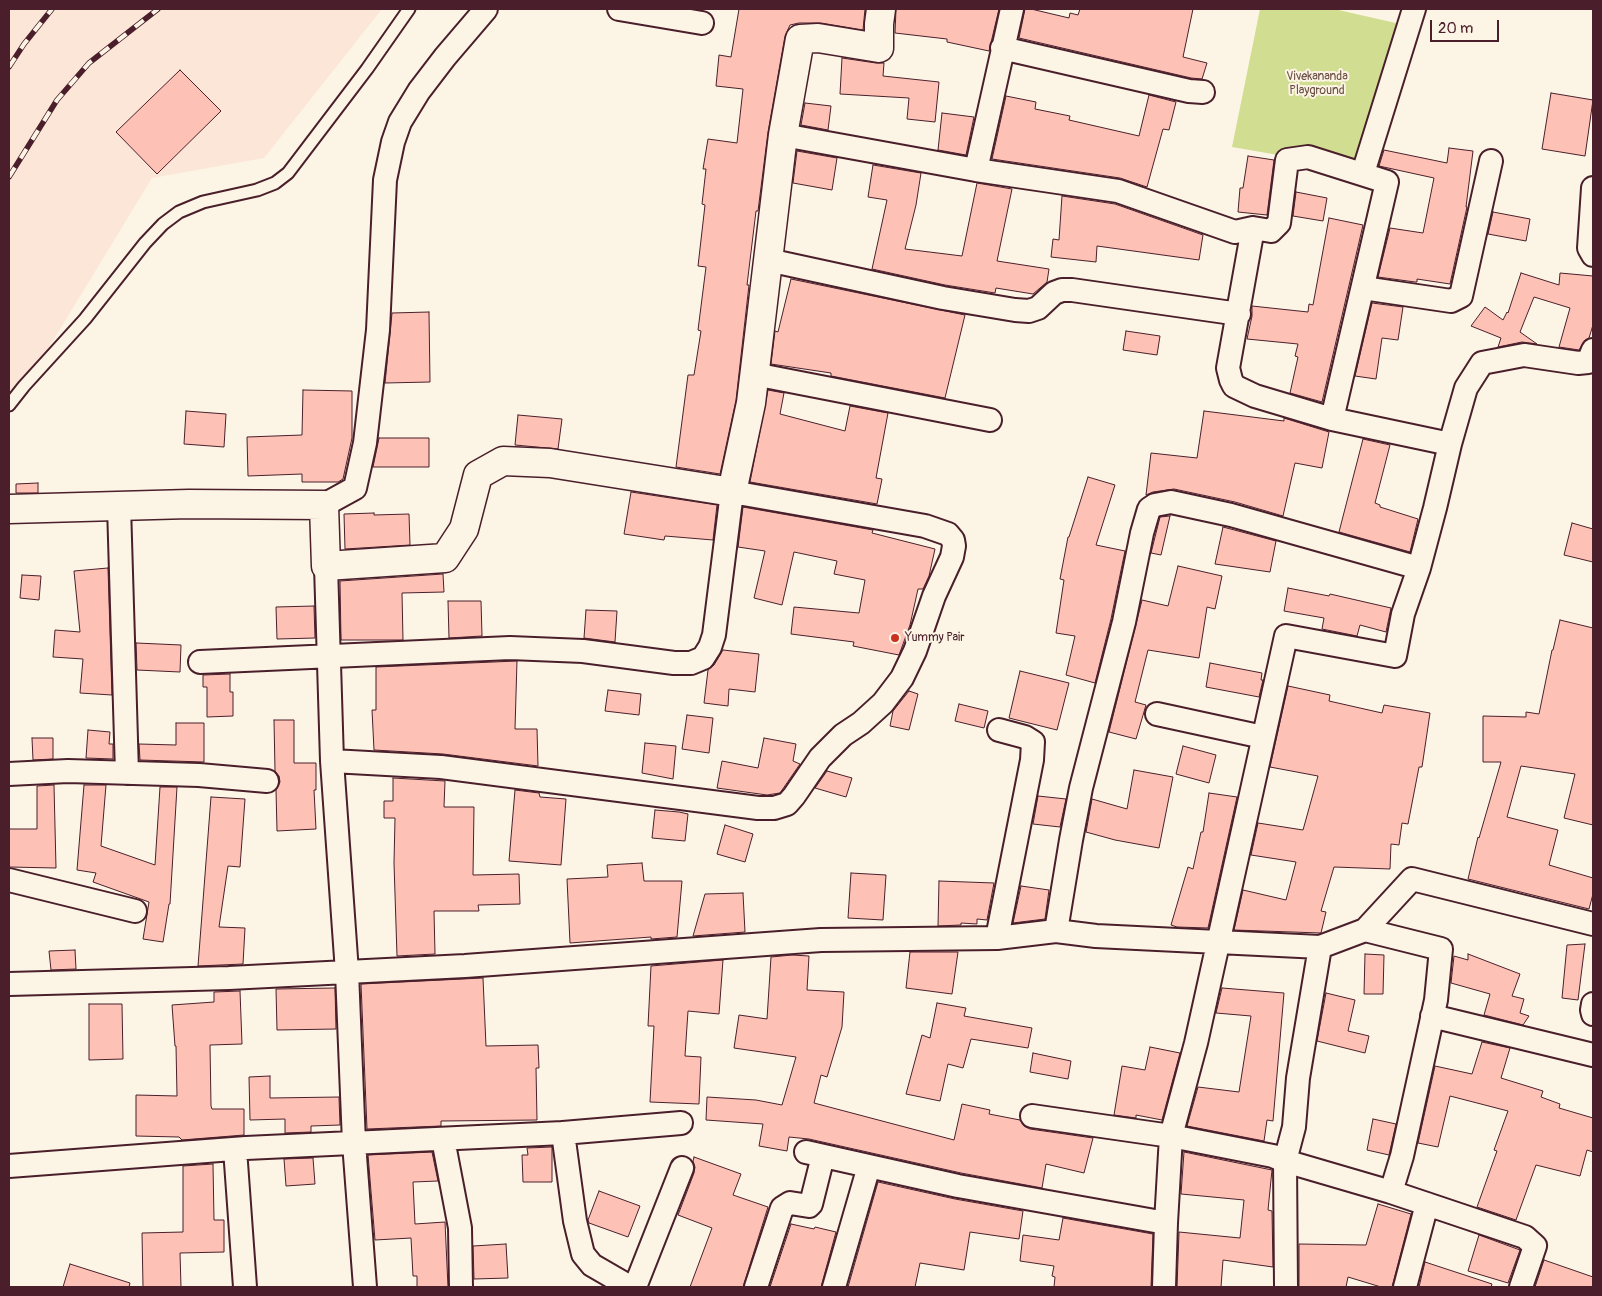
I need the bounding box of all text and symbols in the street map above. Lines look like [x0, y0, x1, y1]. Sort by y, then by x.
scale bar [1432, 10, 1501, 42]
text: 20 m [1438, 19, 1473, 38]
park label: Vivekananda Playground [1286, 70, 1348, 98]
place label: Yummy Pair [905, 631, 964, 645]
marker: Yummy Pair [889, 632, 901, 644]

